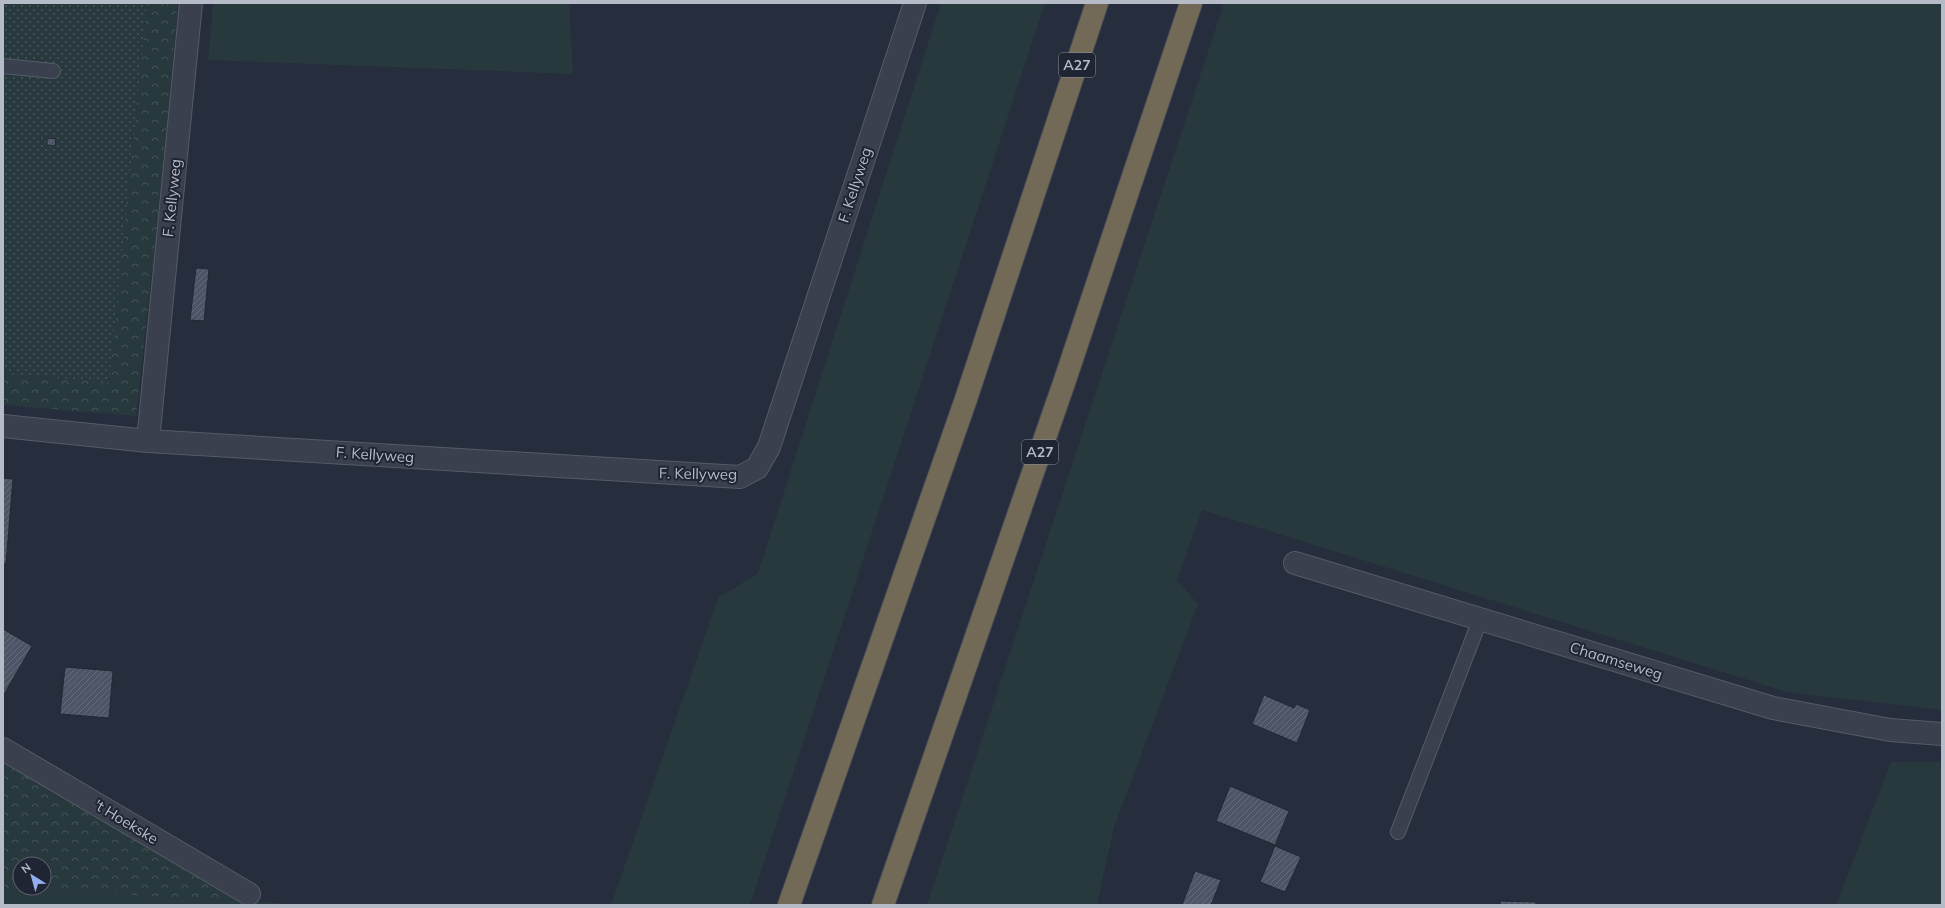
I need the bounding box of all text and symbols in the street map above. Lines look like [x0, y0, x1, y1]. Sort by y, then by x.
road number: A27 [1059, 53, 1095, 77]
street label: F. Kellyweg [833, 145, 876, 225]
street label: F. Kellyweg [158, 158, 185, 238]
road number: A27 [1022, 440, 1058, 464]
street label: F. Kellyweg [335, 442, 415, 467]
street label: F. Kellyweg [659, 463, 737, 484]
street label: Chaamseweg [1568, 637, 1665, 684]
street label: 't Hoekske [91, 795, 162, 848]
north arrow [12, 856, 52, 896]
text: N [18, 860, 34, 876]

